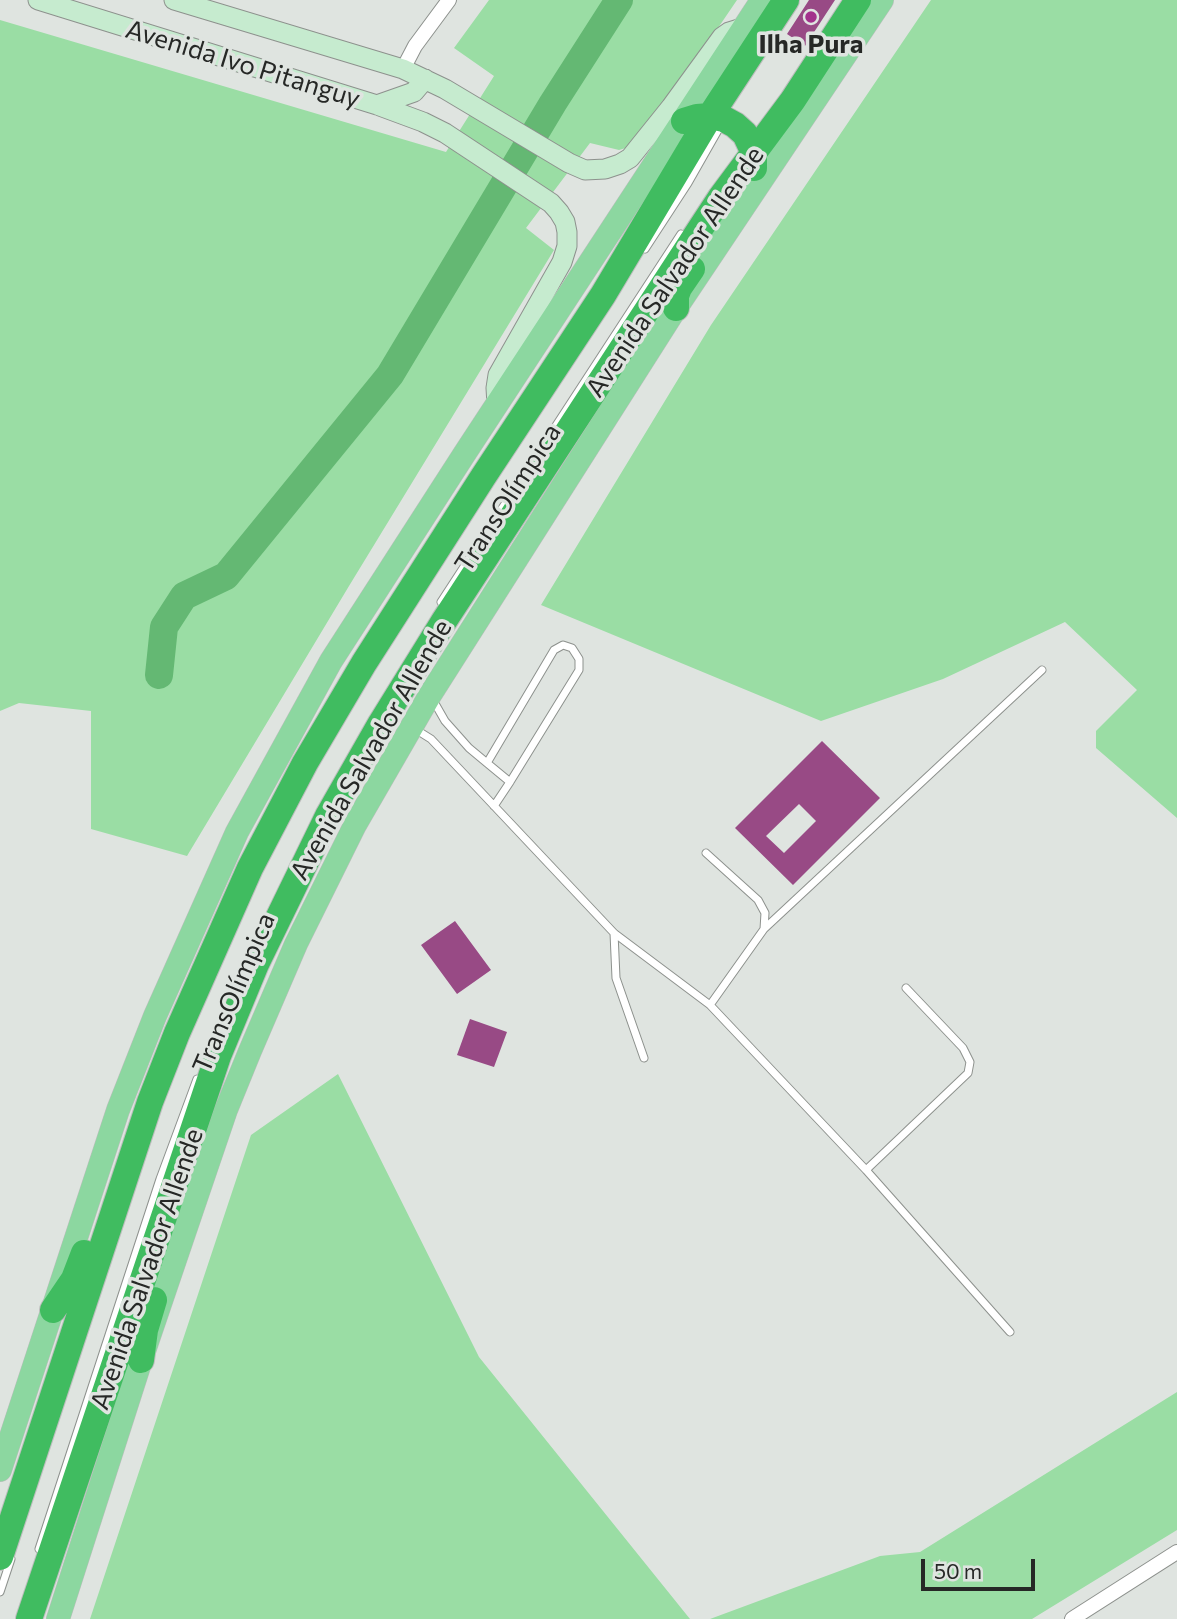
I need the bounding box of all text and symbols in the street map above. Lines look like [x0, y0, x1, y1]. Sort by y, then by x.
marker: Ilha Pura [803, 9, 819, 25]
street label: Avenida Ivo Pitanguy [122, 13, 364, 115]
place label: Ilha Pura [759, 28, 863, 60]
street label: Avenida Salvador Allende [580, 141, 770, 403]
street label: TransOlímpica [448, 418, 568, 578]
street label: Avenida Salvador Allende [284, 614, 458, 886]
street label: TransOlímpica [186, 908, 282, 1078]
street label: Avenida Salvador Allende [84, 1124, 210, 1414]
scale bar [925, 1546, 1039, 1590]
text: 50 m [934, 1558, 982, 1583]

